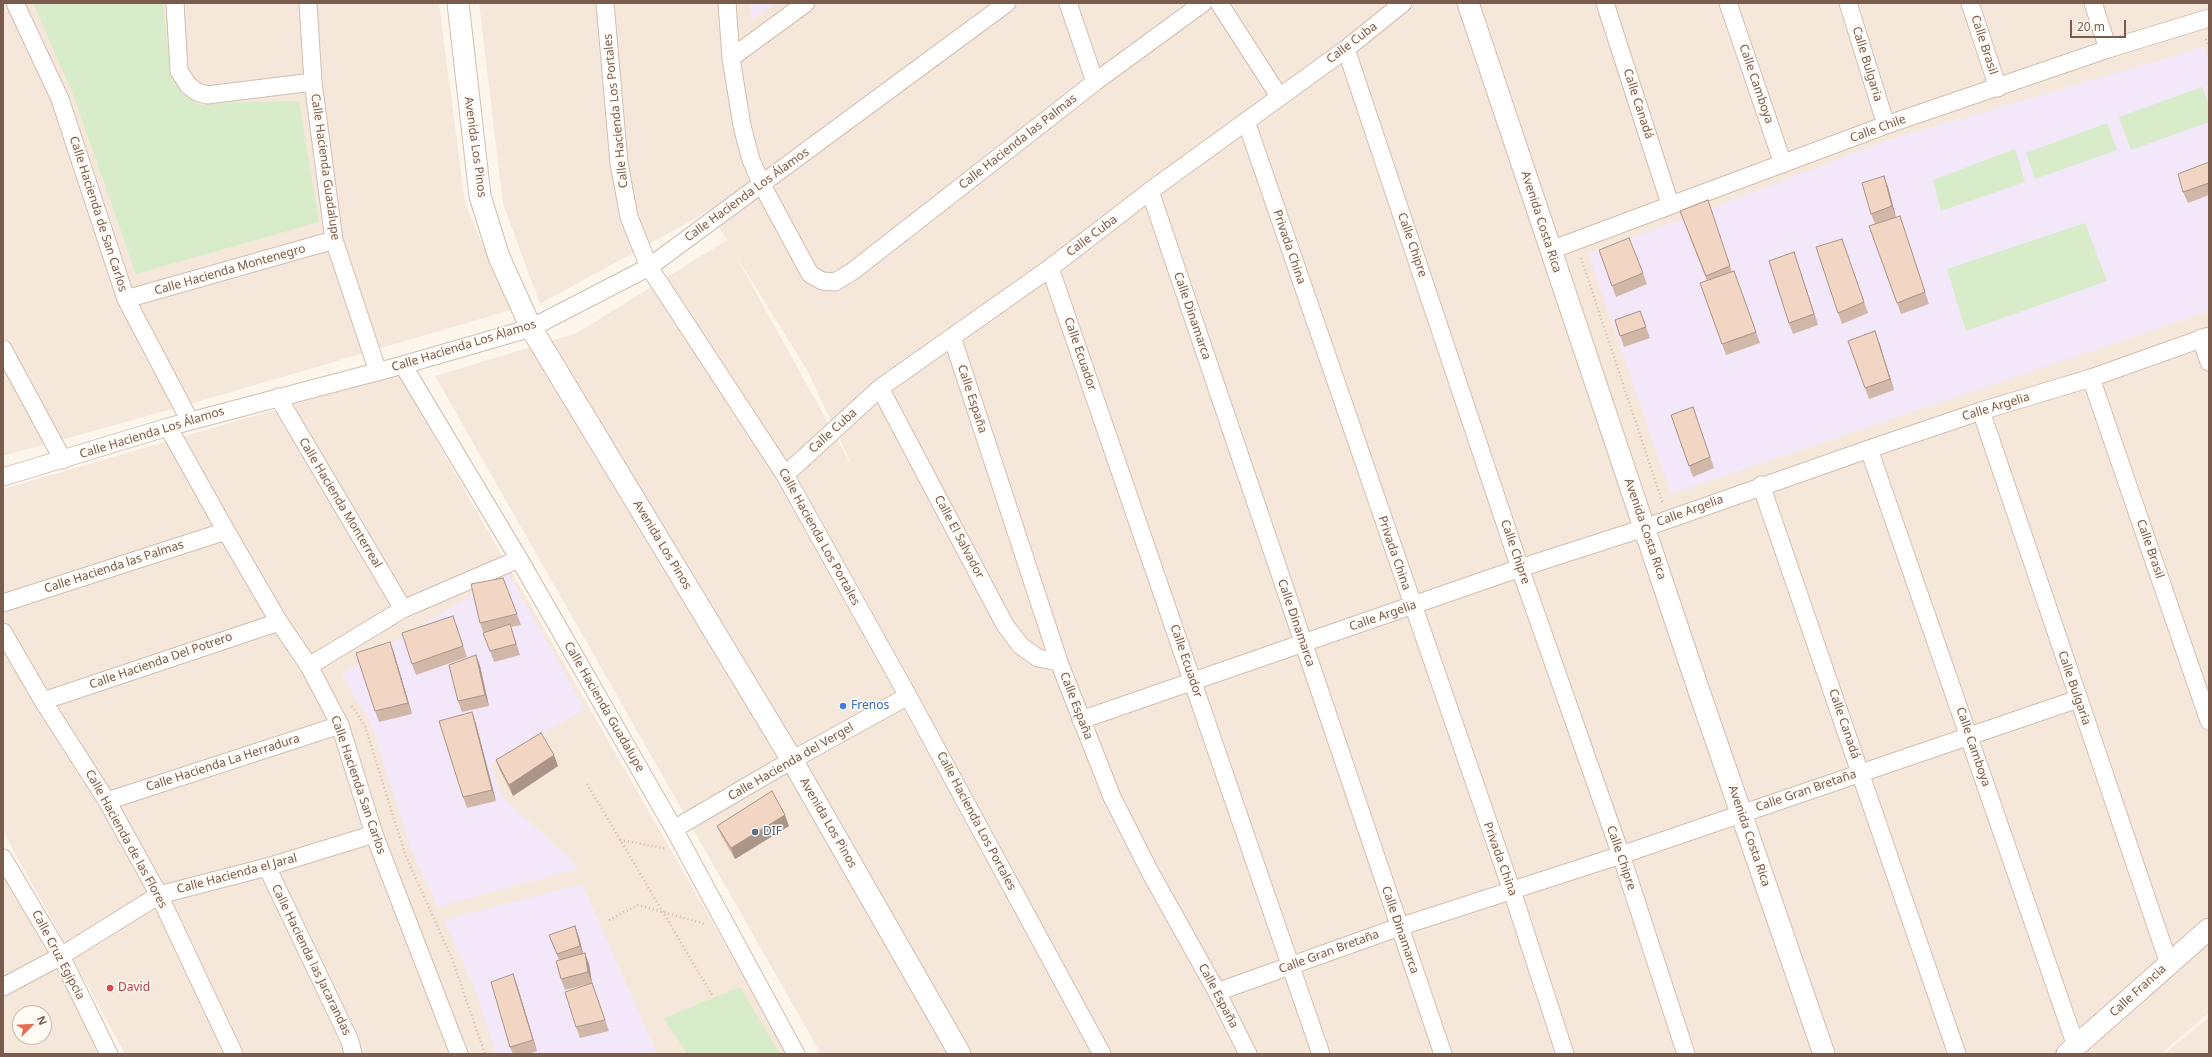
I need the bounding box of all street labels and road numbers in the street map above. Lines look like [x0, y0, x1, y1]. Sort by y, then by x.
street label: Calle Brasil [1968, 13, 2000, 77]
street label: Calle Cuba [1324, 19, 1380, 67]
street label: Calle Bulgaria [1849, 25, 1885, 103]
street label: Calle Hacienda Los Portales [601, 33, 631, 189]
street label: Calle Camboya [1736, 42, 1776, 126]
street label: Calle Canadá [1620, 67, 1656, 141]
street label: Calle Hacienda las Palmas [956, 91, 1080, 193]
street label: Calle Hacienda Guadalupe [308, 93, 342, 241]
street label: Avenida Los Pinos [461, 96, 489, 198]
street label: Calle Chile [1848, 112, 1908, 146]
street label: Calle Hacienda de San Carlos [66, 134, 130, 294]
street label: Calle Hacienda Los Álamos [682, 145, 812, 245]
street label: Avenida Costa Rica [1518, 169, 1564, 275]
street label: Privada China [1270, 208, 1308, 286]
street label: Calle Chipre [1394, 211, 1430, 279]
street label: Calle Cuba [1064, 212, 1120, 260]
street label: Calle Hacienda Montenegro [153, 242, 307, 298]
street label: Calle Dinamarca [1170, 270, 1214, 362]
street label: Calle Ecuador [1061, 315, 1099, 393]
street label: Calle Hacienda Los Álamos [390, 317, 538, 375]
street label: Calle España [954, 363, 990, 435]
street label: Calle Argelia [1960, 390, 2032, 424]
street label: Calle Hacienda Los Álamos [78, 404, 226, 462]
street label: Calle Cuba [806, 406, 860, 456]
street label: Calle Hacienda Monterreal [295, 435, 385, 571]
street label: Calle Hacienda Los Portales [775, 466, 863, 608]
street label: Avenida Costa Rica [1621, 476, 1669, 582]
street label: Calle Argelia [1655, 492, 1725, 530]
street label: Calle El Salvador [931, 493, 987, 581]
street label: Avenida Los Pinos [630, 498, 694, 592]
street label: Privada China [1375, 514, 1413, 592]
street label: Calle Chipre [1497, 518, 1533, 586]
street label: Calle Brasil [2133, 518, 2167, 580]
street label: Calle Hacienda las Palmas [42, 538, 186, 596]
street label: Calle Dinamarca [1274, 577, 1318, 669]
street label: Calle Argelia [1348, 598, 1418, 634]
street label: Calle Ecuador [1167, 622, 1205, 700]
street label: Calle Hacienda Del Potrero [88, 630, 234, 692]
street label: Calle Hacienda Guadalupe [561, 639, 647, 775]
street label: Calle Bulgaria [2055, 649, 2093, 727]
street label: Calle España [1057, 670, 1095, 742]
street label: Calle Canadá [1825, 687, 1863, 761]
street label: Calle Camboya [1953, 705, 1993, 789]
street label: Calle Hacienda San Carlos [328, 714, 388, 856]
street label: Calle Hacienda del Vergel [726, 720, 856, 804]
street label: Calle Hacienda La Herradura [144, 731, 302, 795]
street label: Calle Hacienda Los Portales [933, 749, 1019, 893]
street label: Calle Hacienda de las Flores [82, 767, 170, 911]
street label: Calle Gran Bretaña [1754, 767, 1858, 815]
street label: Avenida Los Pinos [796, 775, 860, 871]
street label: Avenida Costa Rica [1725, 783, 1773, 889]
street label: Privada China [1480, 820, 1520, 898]
street label: Calle Chipre [1603, 824, 1639, 892]
street label: Calle Hacienda el Jaral [175, 851, 299, 897]
street label: Calle Hacienda las Jacarandas [268, 882, 354, 1038]
street label: Calle Dinamarca [1378, 884, 1422, 976]
street label: Calle Cruz Egipcia [28, 908, 88, 1002]
street label: Calle Gran Bretaña [1277, 927, 1381, 977]
street label: Calle España [1195, 961, 1241, 1031]
street label: Calle Francia [2107, 962, 2169, 1020]

